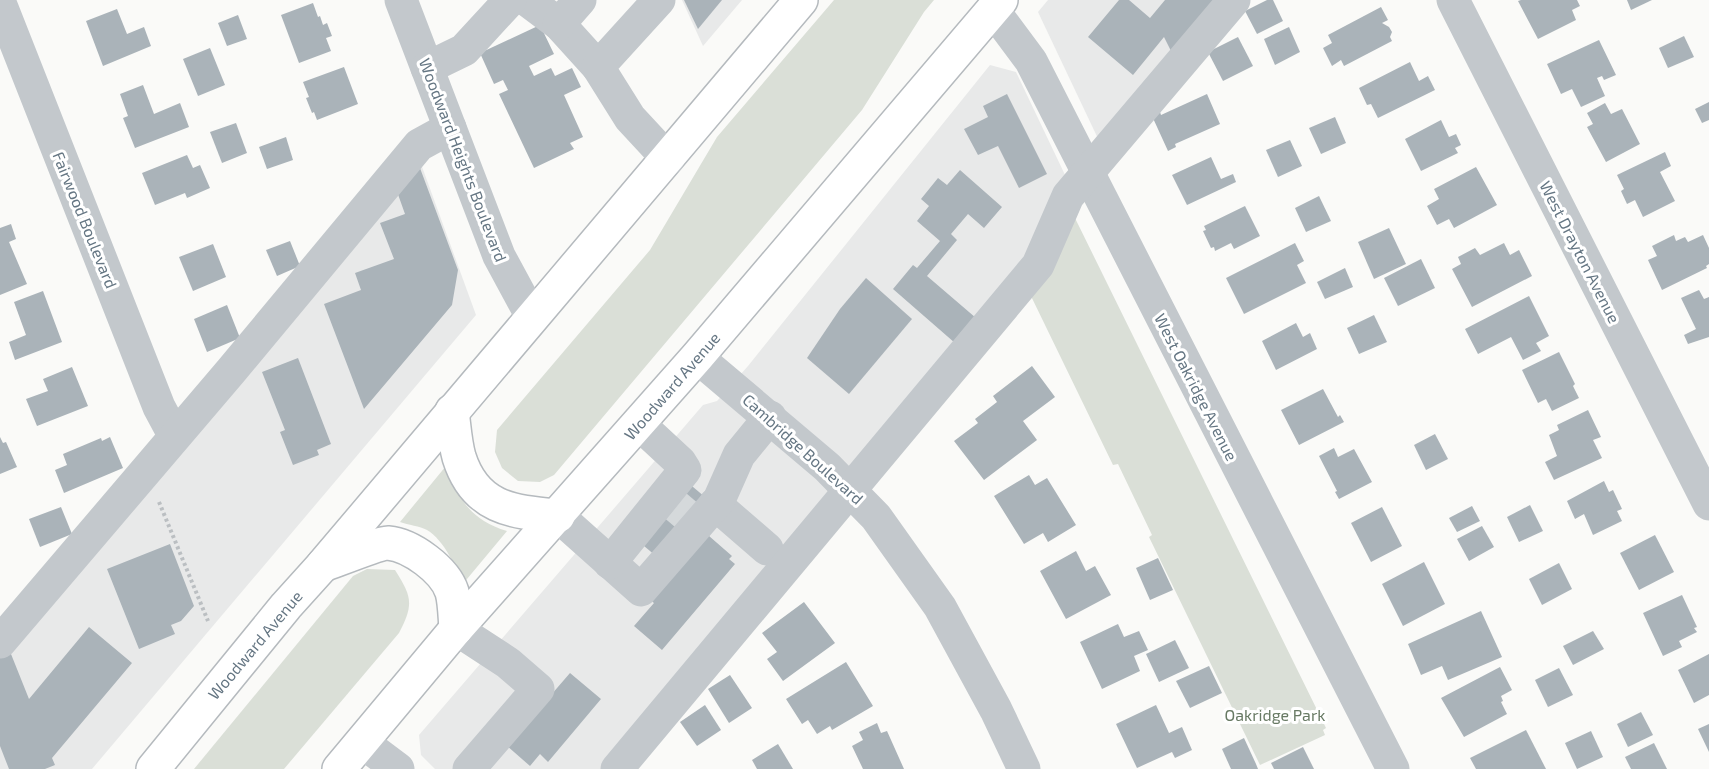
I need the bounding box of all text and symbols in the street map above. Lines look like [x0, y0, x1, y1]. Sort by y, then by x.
street label: Woodward Heights Boulevard [416, 55, 511, 264]
street label: Fairwood Boulevard [49, 149, 122, 291]
street label: West Drayton Avenue [1536, 178, 1625, 326]
street label: West Oakridge Avenue [1151, 310, 1242, 464]
street label: Woodward Avenue [620, 328, 724, 443]
street label: Cambridge Boulevard [739, 389, 868, 508]
street label: Woodward Avenue [204, 586, 306, 703]
park label: Oakridge Park [1225, 705, 1325, 724]

